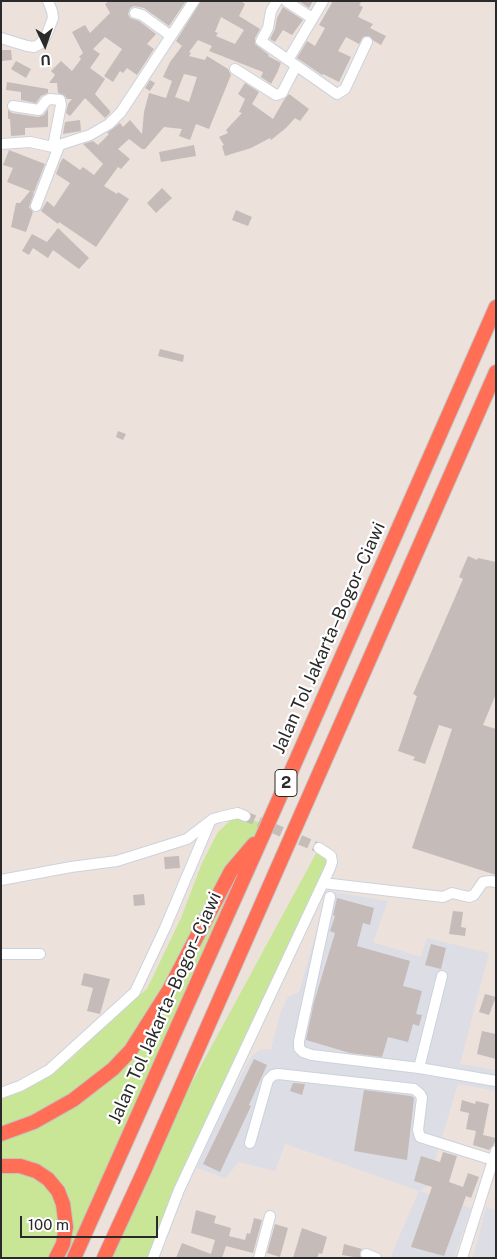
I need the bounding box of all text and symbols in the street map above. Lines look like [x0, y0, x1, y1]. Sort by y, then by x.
north arrow [20, 20, 70, 70]
text: U [40, 52, 51, 68]
street label: Jalan Tol Jakarta–Bogor–Ciawi [268, 519, 390, 757]
road number: 2 [275, 770, 297, 796]
street label: Jalan Tol Jakarta–Bogor–Ciawi [104, 889, 226, 1127]
scale bar [22, 1206, 160, 1238]
text: 100 m [28, 1216, 69, 1233]

